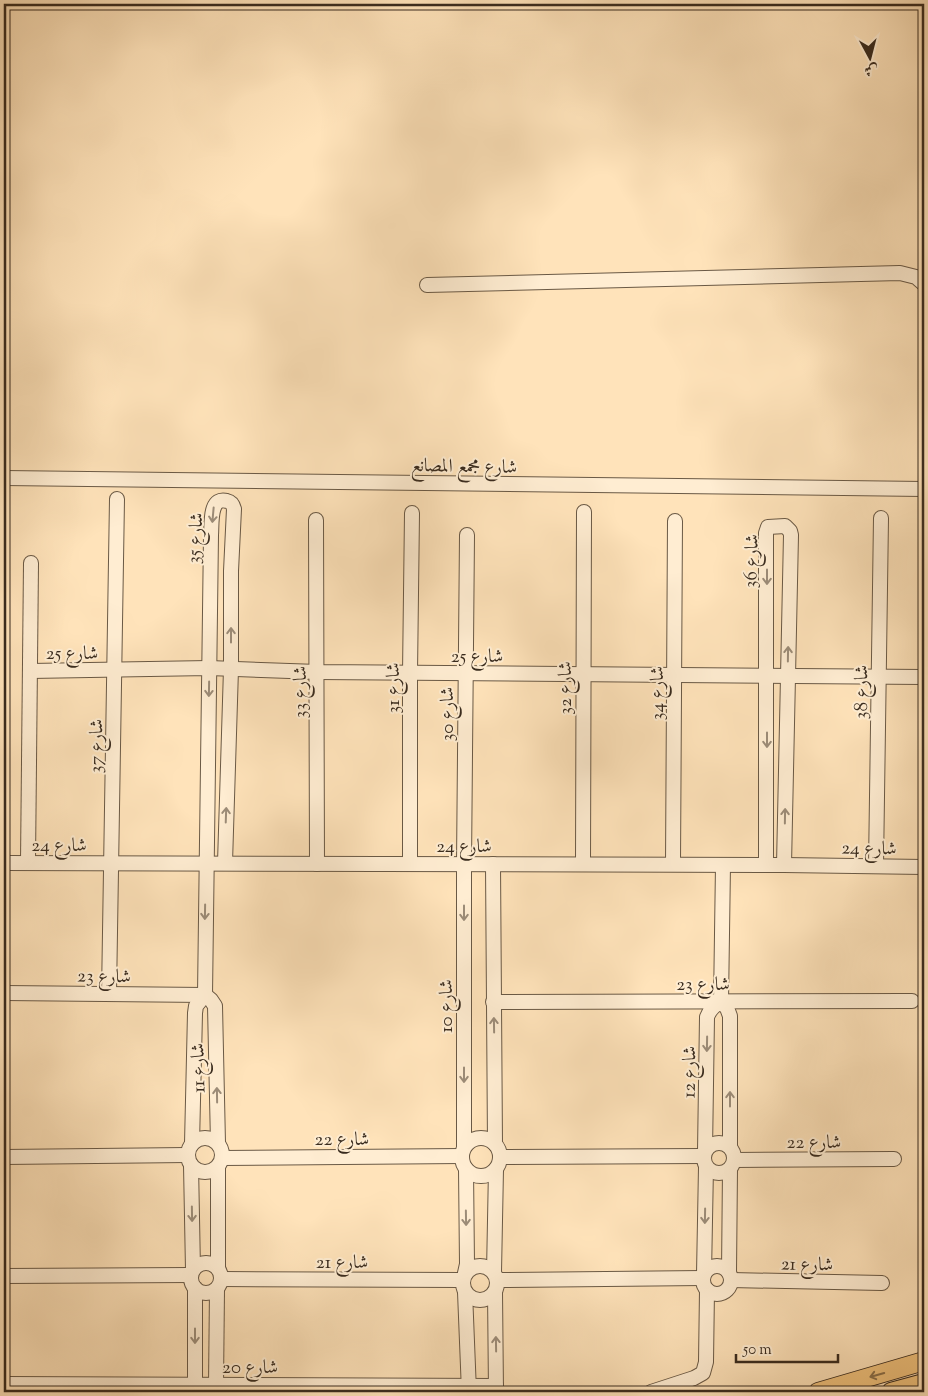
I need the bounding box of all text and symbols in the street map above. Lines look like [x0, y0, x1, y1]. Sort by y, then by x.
north arrow [846, 32, 896, 82]
text: ش [863, 58, 879, 80]
street label: شارع مجمع المصانع [411, 453, 517, 484]
one-way arrow [208, 507, 218, 523]
street label: شارع 35 [181, 512, 212, 565]
street label: شارع 36 [738, 534, 767, 589]
one-way arrow [762, 568, 772, 585]
one-way arrow [226, 627, 236, 643]
street label: شارع 25 [46, 641, 98, 668]
street label: شارع 25 [451, 644, 503, 671]
one-way arrow [783, 646, 793, 662]
street label: شارع 32 [553, 661, 580, 715]
street label: شارع 31 [381, 662, 408, 714]
street label: شارع 38 [849, 665, 876, 719]
street label: شارع 33 [288, 666, 315, 718]
street label: شارع 34 [645, 666, 672, 720]
one-way arrow [204, 680, 214, 697]
street label: شارع 30 [435, 687, 462, 741]
street label: شارع 37 [84, 719, 111, 773]
one-way arrow [762, 731, 772, 747]
one-way arrow [221, 807, 231, 823]
one-way arrow [780, 808, 790, 824]
street label: شارع 24 [31, 833, 87, 860]
street label: شارع 24 [436, 834, 492, 861]
street label: شارع 24 [841, 836, 897, 863]
one-way arrow [201, 904, 210, 920]
one-way arrow [459, 904, 469, 920]
street label: شارع 23 [77, 964, 131, 991]
street label: شارع 23 [676, 972, 730, 999]
street label: شارع 10 [434, 979, 461, 1033]
one-way arrow [489, 1018, 498, 1034]
one-way arrow [702, 1036, 712, 1052]
street label: شارع 11 [186, 1043, 213, 1093]
street label: شارع 12 [677, 1046, 704, 1098]
one-way arrow [459, 1066, 469, 1083]
one-way arrow [212, 1087, 222, 1103]
one-way arrow [725, 1091, 735, 1107]
street label: شارع 22 [315, 1127, 369, 1154]
street label: شارع 22 [787, 1130, 841, 1157]
one-way arrow [187, 1205, 196, 1221]
one-way arrow [701, 1208, 710, 1224]
one-way arrow [461, 1210, 471, 1226]
street label: شارع 21 [316, 1250, 368, 1277]
street label: شارع 21 [781, 1252, 833, 1279]
one-way arrow [190, 1328, 200, 1344]
scale bar [736, 1331, 838, 1363]
one-way arrow [491, 1336, 501, 1352]
text: 50 m [742, 1340, 772, 1361]
street label: شارع 20 [222, 1355, 278, 1382]
one-way arrow [870, 1370, 886, 1380]

